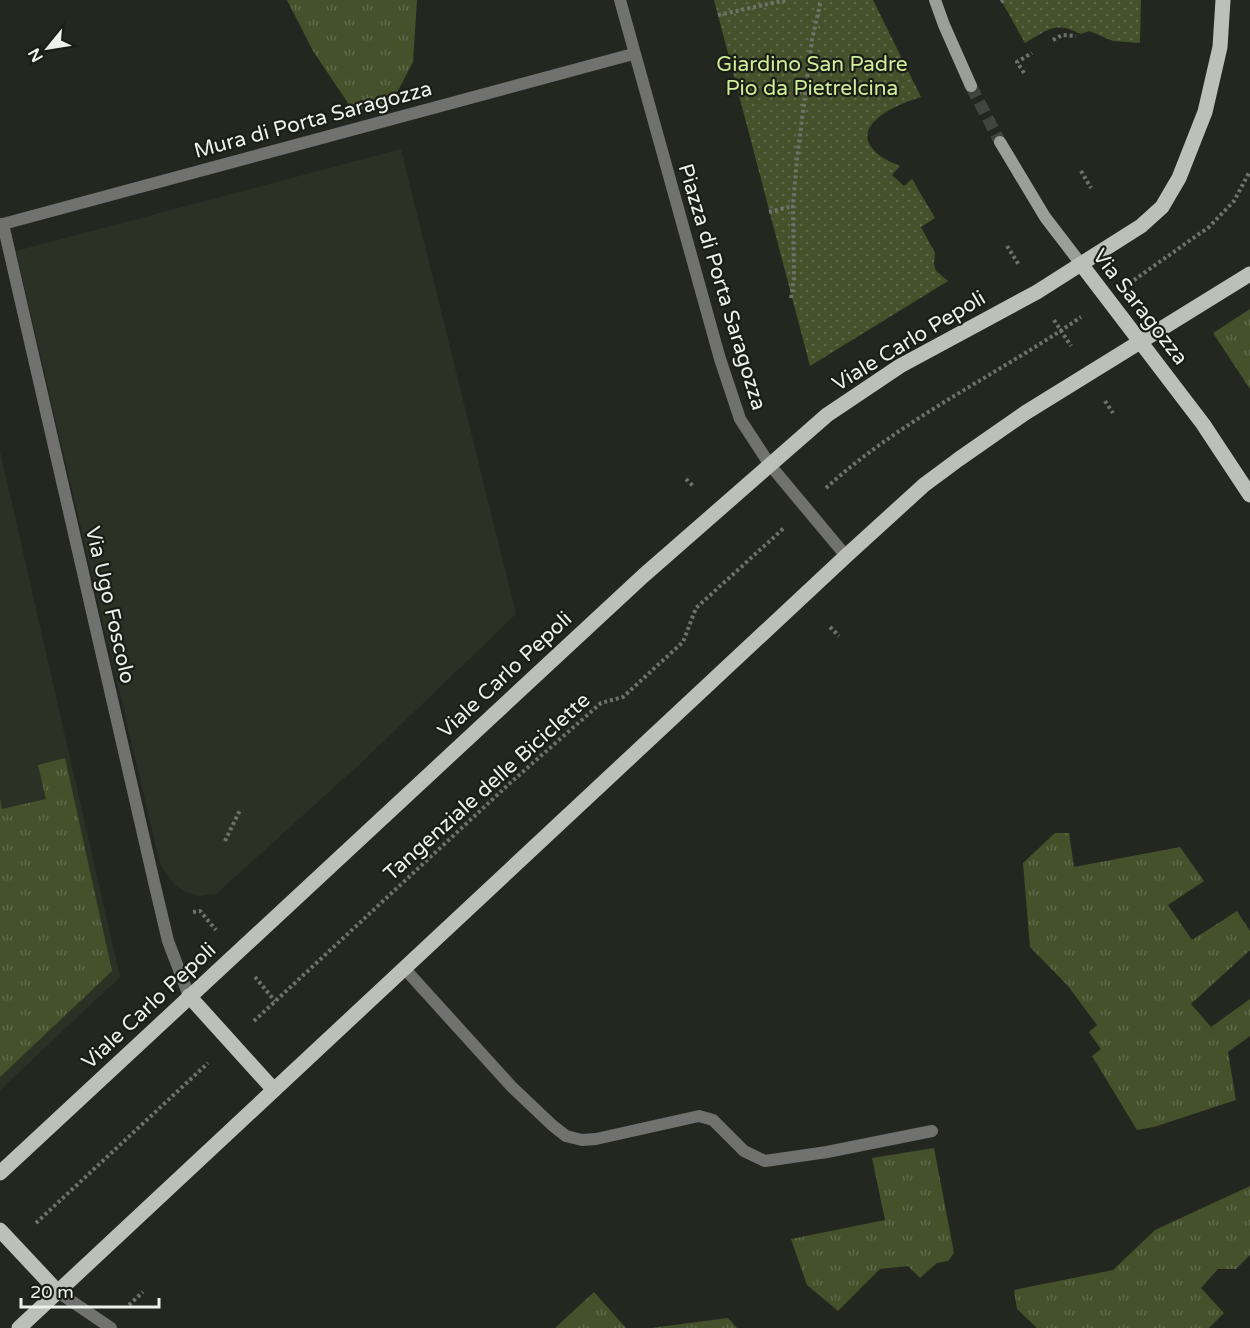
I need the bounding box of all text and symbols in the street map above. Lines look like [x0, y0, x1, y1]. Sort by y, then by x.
north arrow [18, 18, 78, 78]
text: N [24, 44, 48, 66]
park label: Giardino San Padre Pio da Pietrelcina [716, 52, 908, 101]
street label: Mura di Porta Saragozza [191, 76, 435, 164]
street label: Piazza di Porta Saragozza [673, 161, 771, 413]
street label: Via Saragozza [1087, 244, 1193, 370]
street label: Viale Carlo Pepoli [828, 285, 990, 397]
street label: Via Ugo Foscolo [80, 524, 140, 686]
street label: Viale Carlo Pepoli [433, 607, 577, 743]
street label: Tangenziale delle Biciclette [379, 688, 595, 886]
street label: Viale Carlo Pepoli [77, 938, 221, 1074]
scale bar [21, 1271, 159, 1309]
text: 20 m [30, 1281, 74, 1303]

